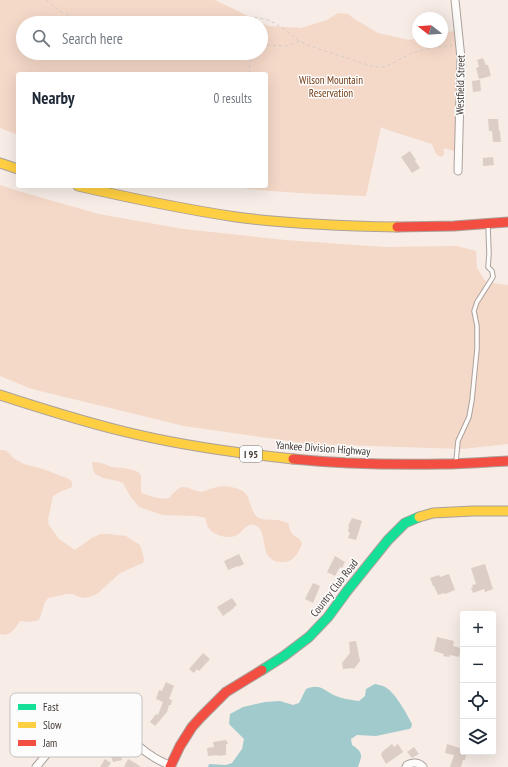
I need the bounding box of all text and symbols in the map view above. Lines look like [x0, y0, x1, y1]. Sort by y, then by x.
north arrow [412, 12, 448, 48]
search box [16, 16, 268, 60]
icon: search [30, 27, 52, 49]
text: Search here [62, 29, 123, 48]
street label: Westfield Street [452, 55, 468, 115]
park label: Wilson Mountain Reservation [299, 73, 363, 100]
text: Nearby [32, 87, 75, 109]
text: 0 results [213, 90, 252, 107]
street label: Yankee Division Highway [275, 438, 372, 458]
road number: I 95 [240, 446, 262, 462]
street label: Country Club Road [307, 556, 361, 620]
map controls [460, 611, 496, 755]
button: + [460, 611, 496, 647]
button: − [460, 647, 496, 683]
button: locate [460, 683, 496, 719]
legend [10, 693, 142, 757]
text: Fast [43, 700, 59, 714]
text: Slow [43, 718, 62, 732]
button: layers [460, 719, 496, 755]
text: Jam [42, 736, 57, 750]

